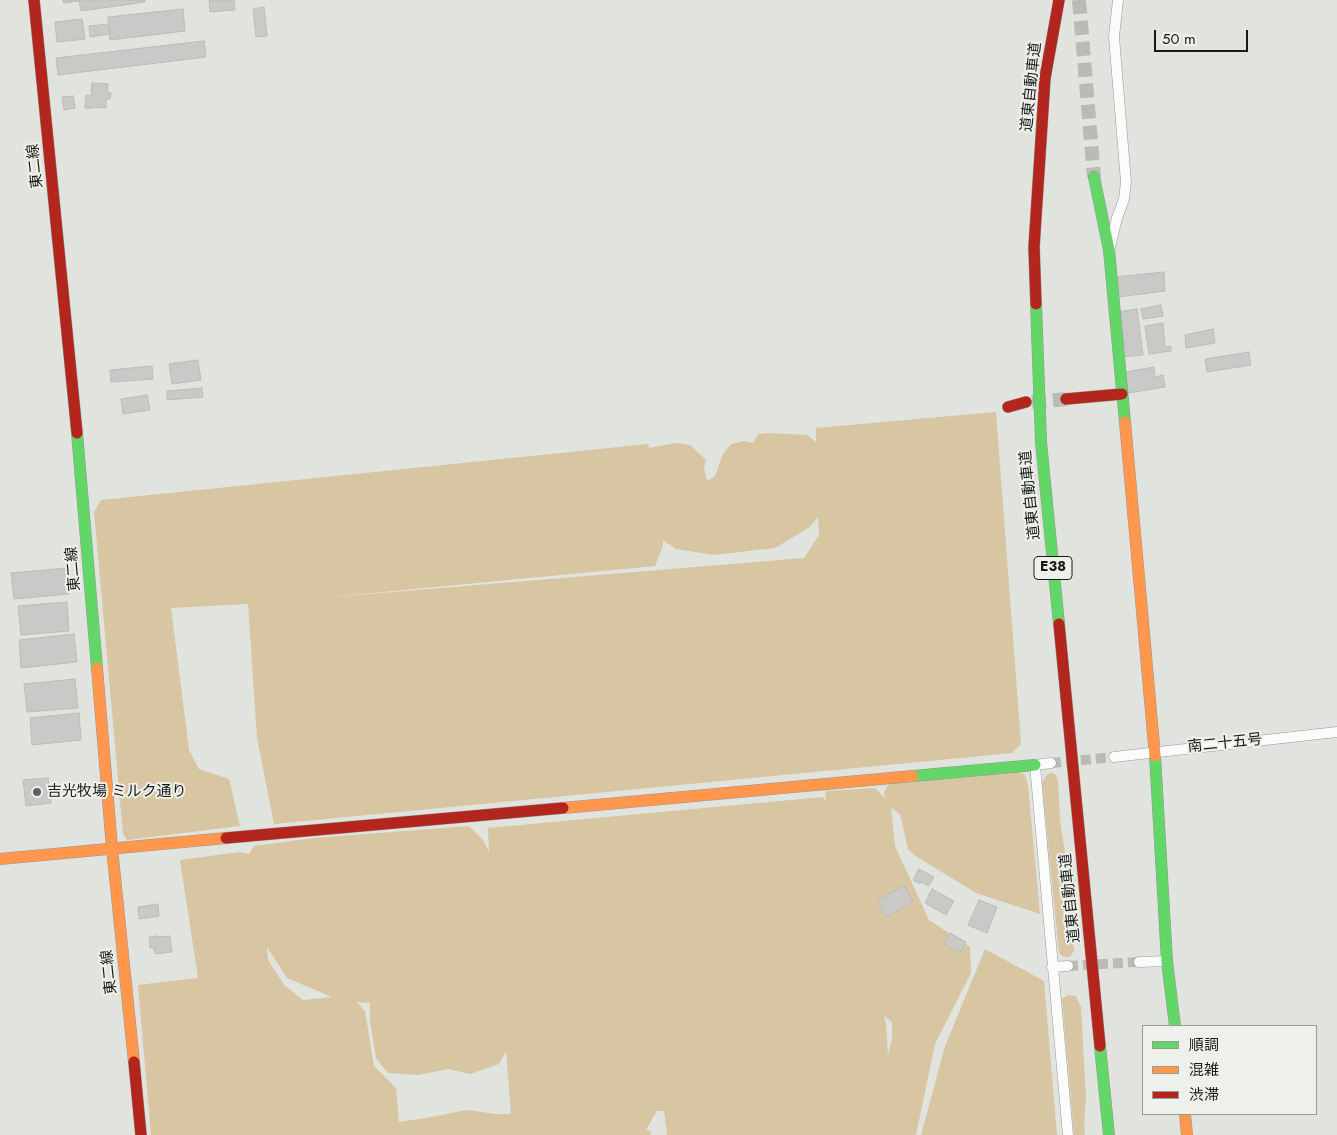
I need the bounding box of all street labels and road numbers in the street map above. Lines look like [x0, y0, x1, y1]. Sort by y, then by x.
street label: 道東自動車道 [1018, 41, 1046, 133]
street label: 東二線 [25, 143, 47, 189]
street label: 道東自動車道 [1017, 449, 1045, 541]
street label: 東二線 [63, 546, 85, 592]
road number: E38 [1034, 556, 1072, 580]
street label: 南二十五号 [1187, 731, 1263, 757]
street label: 道東自動車道 [1057, 852, 1085, 944]
street label: 東二線 [99, 949, 121, 995]

